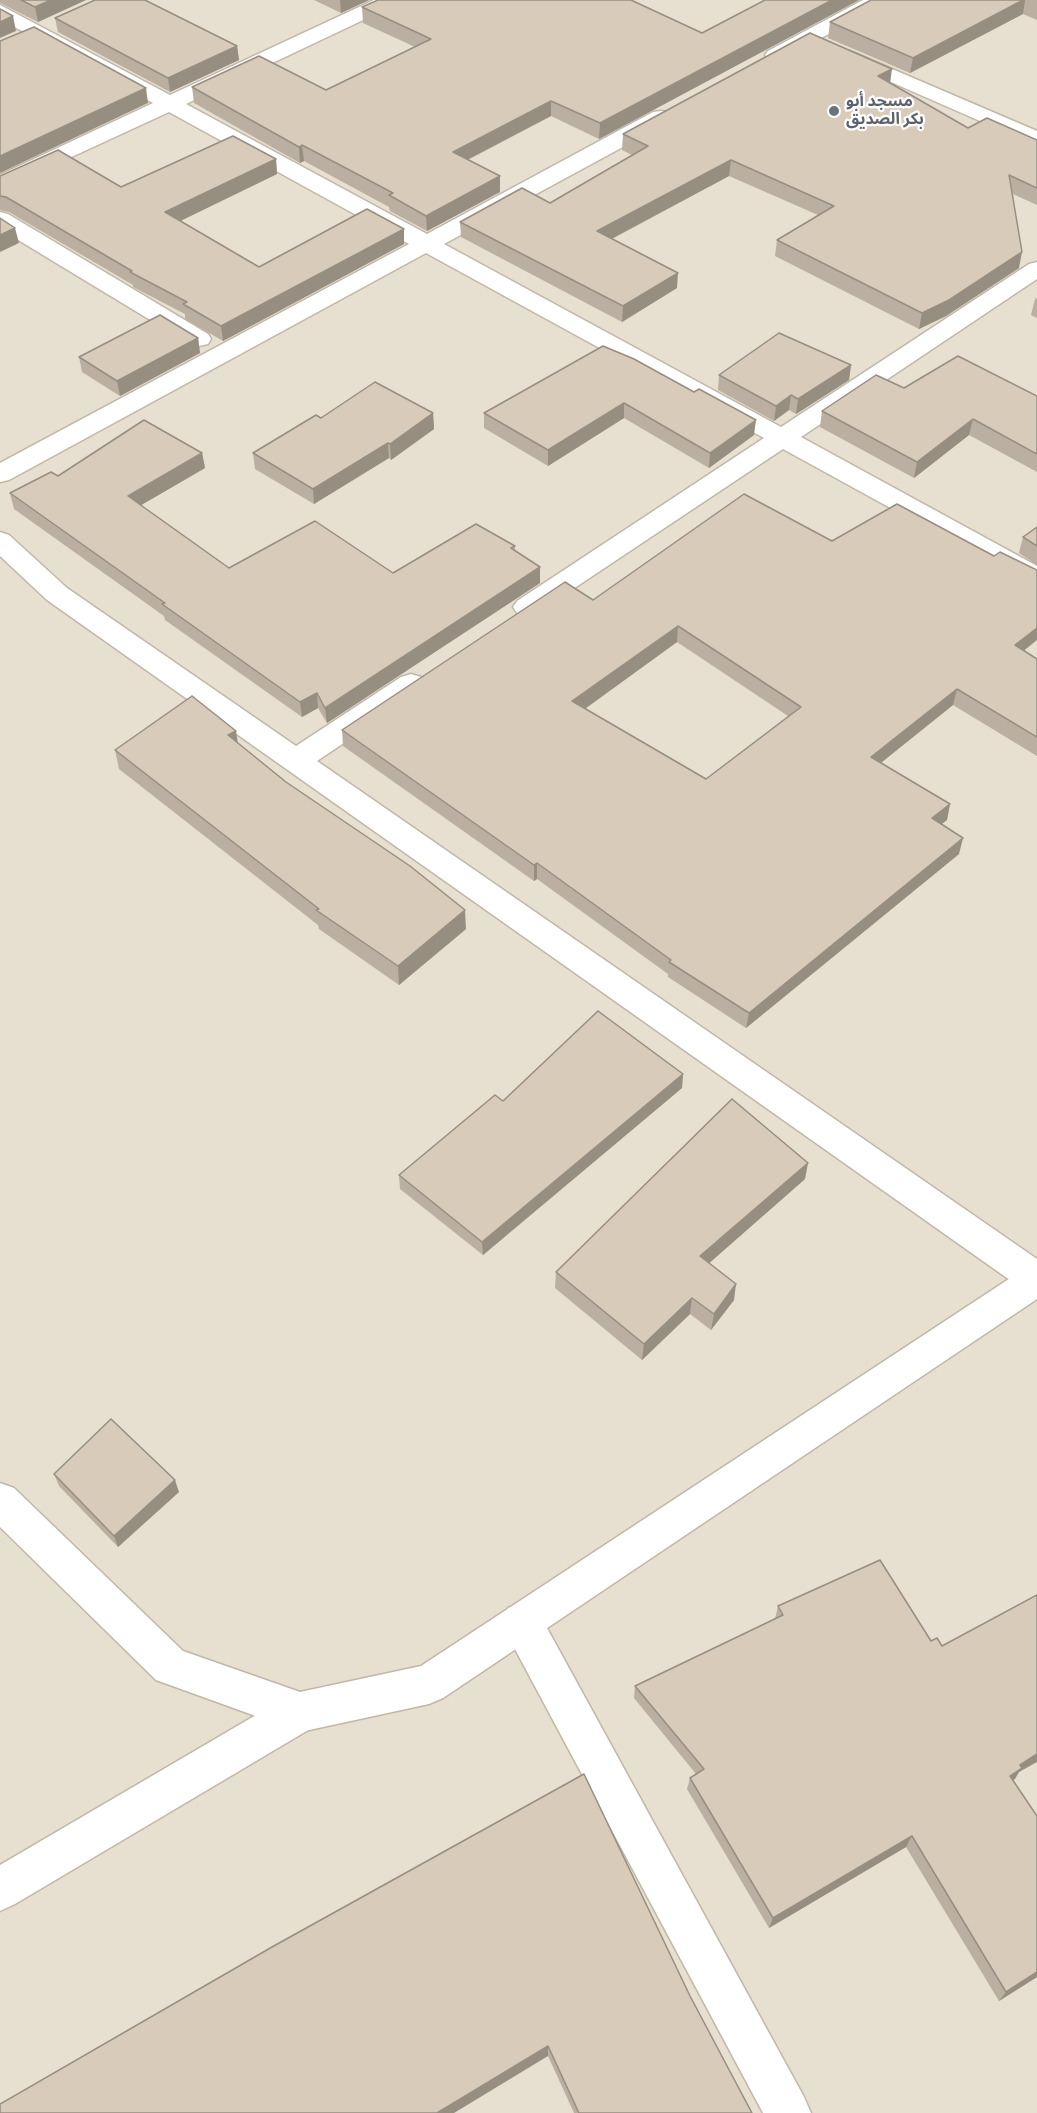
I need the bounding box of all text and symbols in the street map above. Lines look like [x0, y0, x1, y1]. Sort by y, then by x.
place label: مسجد أبو بكر الصديق [846, 92, 924, 130]
marker: مسجد أبو بكر الصديق [827, 104, 841, 118]

